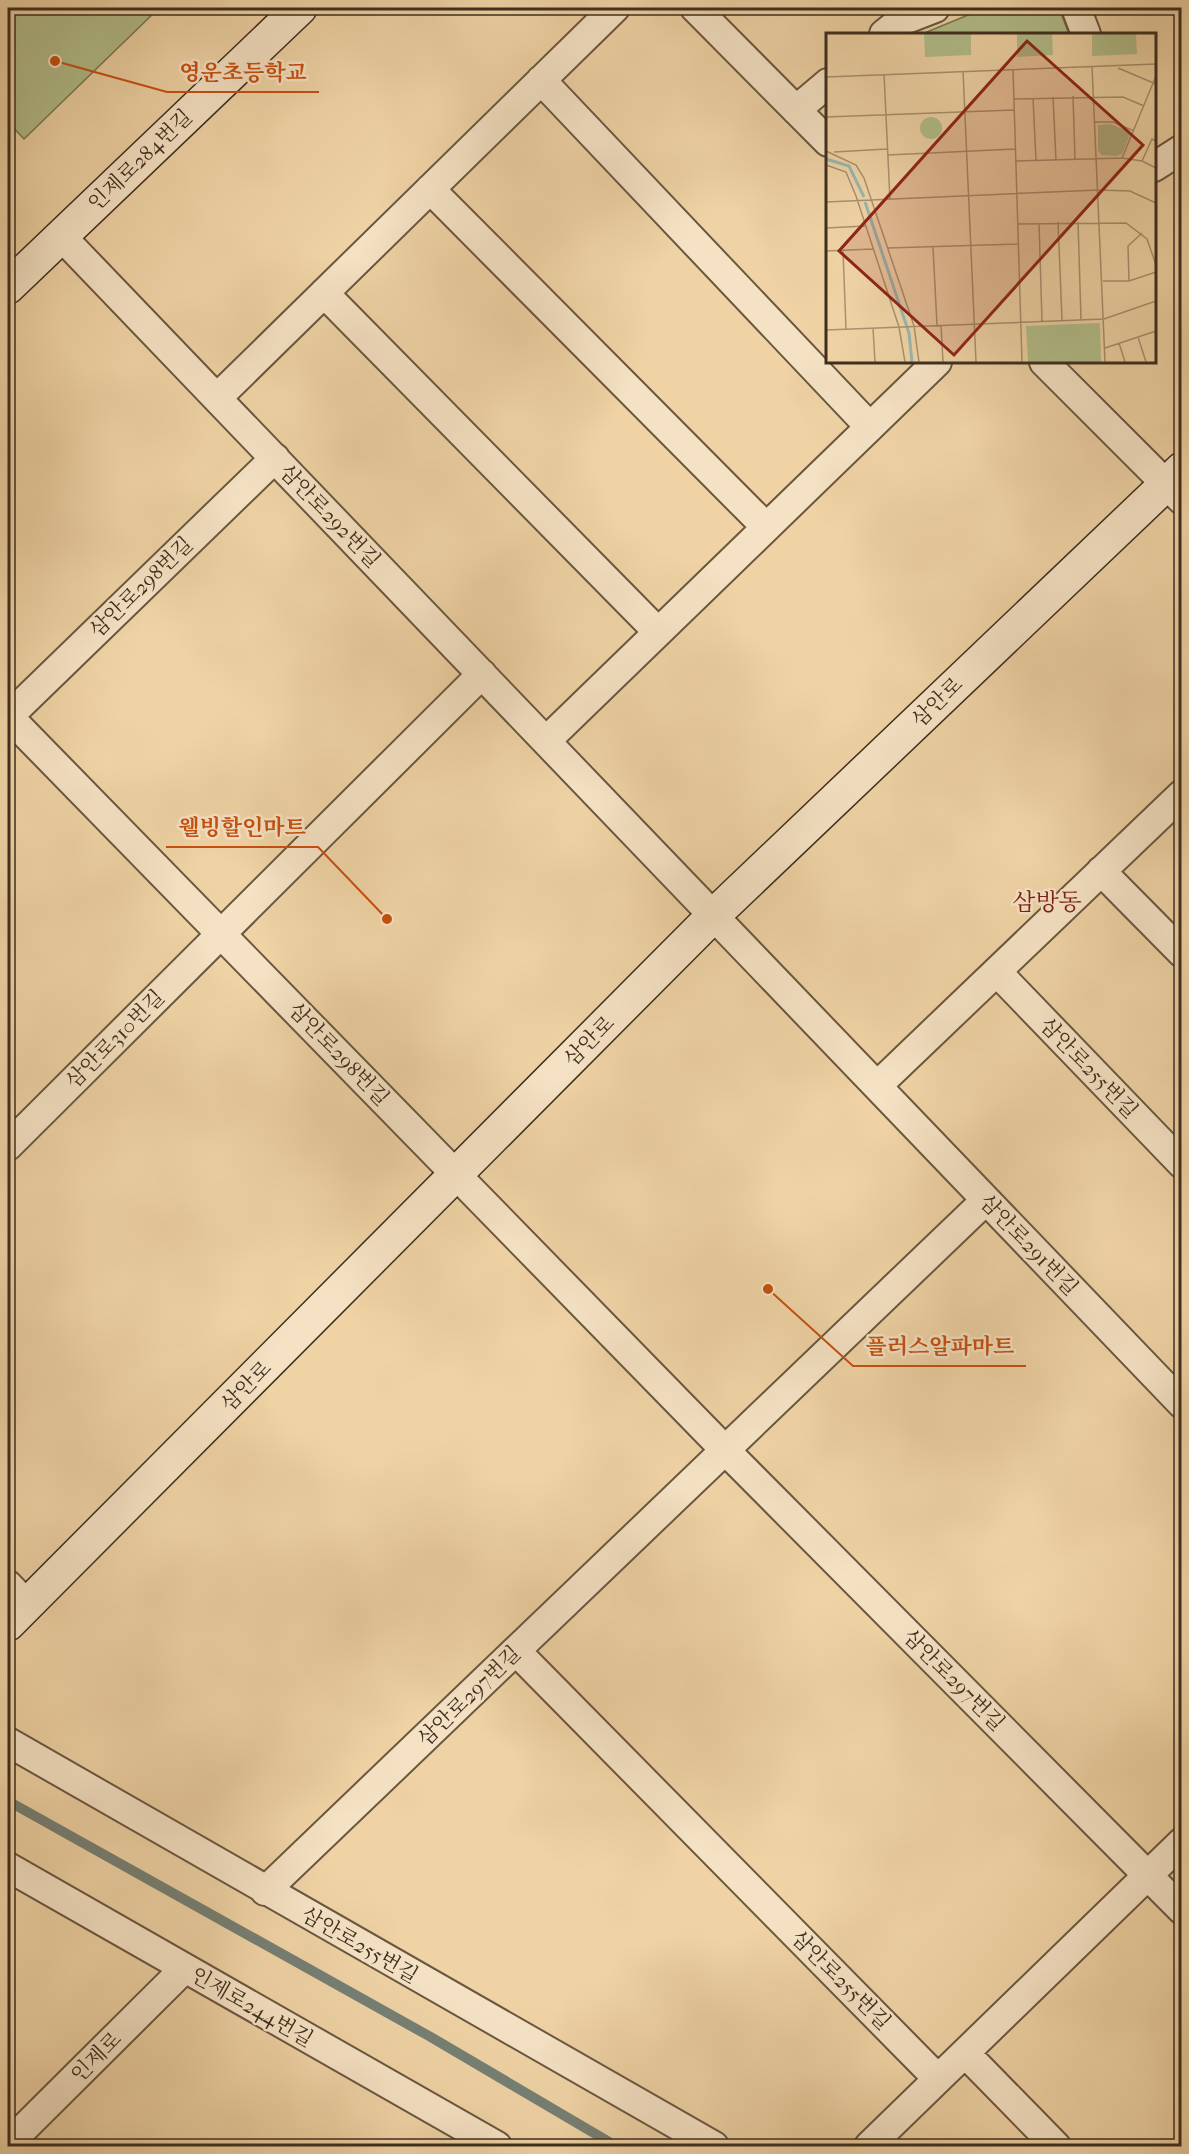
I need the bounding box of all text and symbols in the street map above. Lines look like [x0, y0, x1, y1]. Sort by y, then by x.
inset map [826, 33, 1156, 363]
callout: 영운초등학교 [167, 52, 319, 92]
text: 영운초등학교 [179, 60, 307, 86]
street label: 인제로284번길 [83, 104, 197, 216]
street label: 삼안로292번길 [275, 459, 385, 573]
street label: 삼안로298번길 [85, 532, 197, 642]
street label: 삼안로 [907, 672, 967, 732]
callout: 웰빙할인마트 [166, 807, 318, 847]
text: 웰빙할인마트 [178, 815, 307, 841]
district label: 삼방동 [1012, 888, 1082, 916]
street label: 삼안로310번길 [61, 985, 169, 1093]
street label: 삼안로298번길 [284, 998, 394, 1110]
street label: 삼안로 [559, 1011, 619, 1071]
street label: 삼안로255번길 [1035, 1013, 1143, 1123]
street label: 삼안로291번길 [975, 1190, 1083, 1300]
callout: 플러스알파마트 [853, 1326, 1026, 1366]
text: 플러스알파마트 [866, 1334, 1015, 1360]
street label: 삼안로 [216, 1356, 276, 1416]
street label: 삼안로297번길 [898, 1624, 1010, 1736]
street label: 삼안로297번길 [413, 1641, 525, 1751]
street label: 삼안로255번길 [298, 1902, 422, 1988]
street label: 삼안로255번길 [786, 1925, 896, 2035]
street label: 인제로244번길 [187, 1962, 317, 2052]
street label: 인제로 [66, 2027, 126, 2087]

